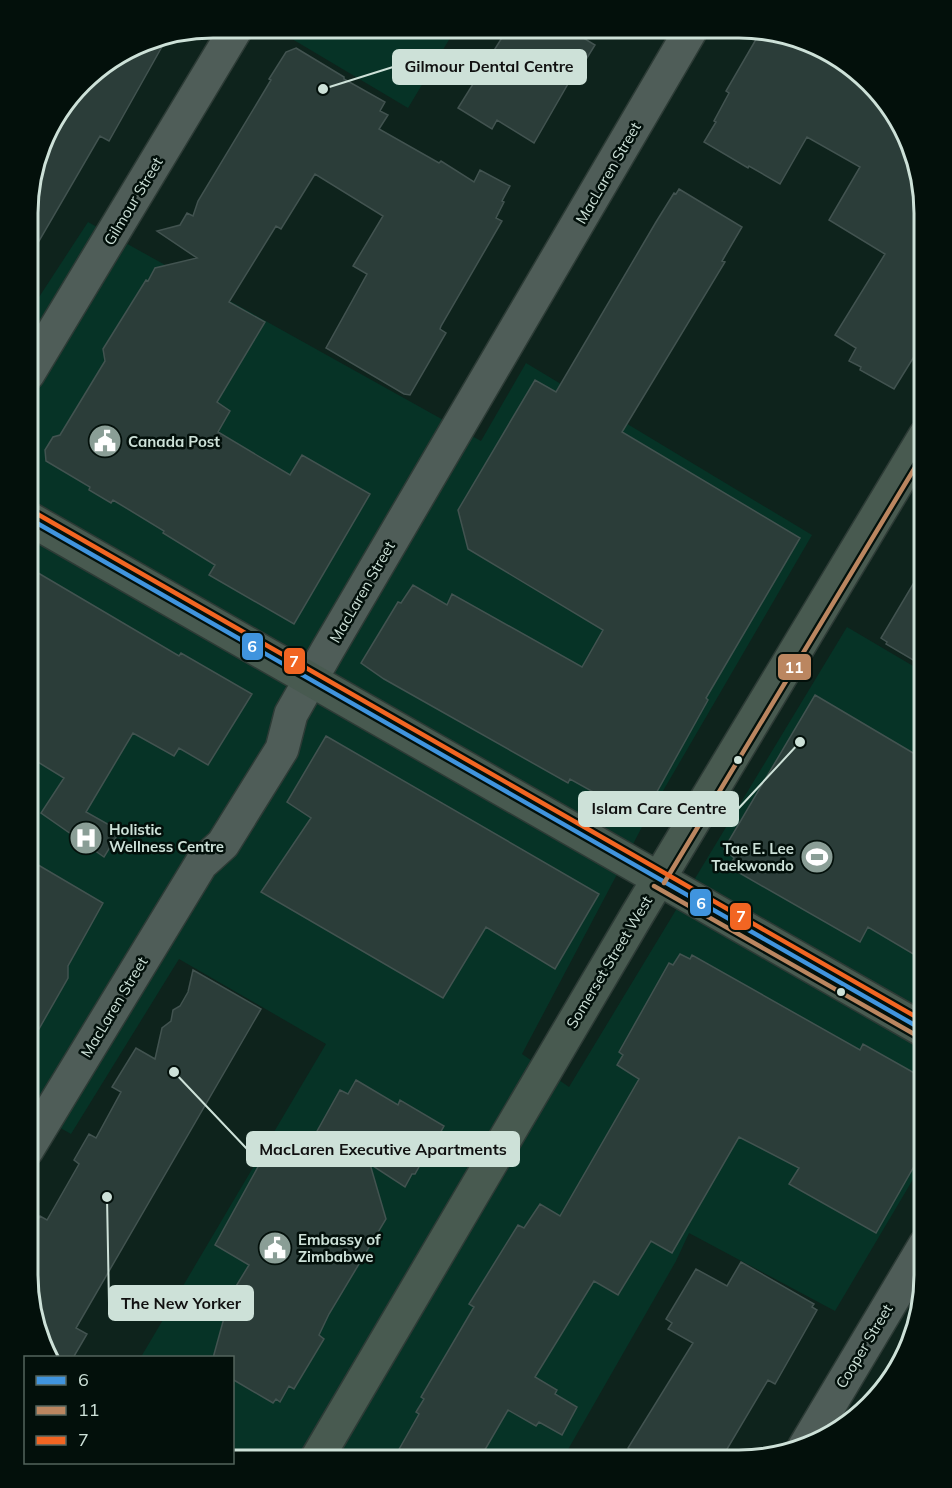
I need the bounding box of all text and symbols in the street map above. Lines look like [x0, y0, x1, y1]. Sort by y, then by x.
callout: Gilmour Dental Centre [393, 50, 586, 84]
text: Gilmour Dental Centre [404, 56, 574, 76]
street label: MacLaren Street [571, 119, 645, 227]
street label: Gilmour Street [99, 154, 167, 248]
public building icon: Canada Post [87, 423, 123, 459]
place label: Canada Post [128, 432, 220, 451]
street label: MacLaren Street [325, 538, 399, 646]
line badge: 6 [241, 632, 264, 661]
text: 6 [247, 636, 257, 656]
line badge: 7 [283, 647, 306, 675]
text: 7 [289, 651, 299, 671]
line badge: 11 [777, 653, 812, 681]
text: 11 [784, 657, 804, 677]
unlabelled marker [732, 754, 744, 766]
callout: Islam Care Centre [579, 792, 738, 826]
text: Islam Care Centre [591, 798, 727, 818]
hospital icon: Holistic Wellness Centre [68, 820, 104, 856]
place label: Holistic Wellness Centre [109, 820, 224, 856]
place label: Tae E. Lee Taekwondo [711, 839, 794, 875]
sports icon: Tae E. Lee Taekwondo [799, 839, 835, 875]
line badge: 6 [689, 888, 712, 917]
street label: Somerset Street West [562, 892, 656, 1032]
text: 6 [696, 893, 706, 913]
line badge: 7 [729, 902, 752, 931]
text: 7 [736, 906, 746, 926]
street label: MacLaren Street [76, 953, 152, 1061]
unlabelled marker [835, 986, 847, 998]
callout: MacLaren Executive Apartments [247, 1132, 519, 1166]
text: MacLaren Executive Apartments [259, 1139, 507, 1159]
public building icon: Embassy of Zimbabwe [257, 1230, 293, 1266]
place label: Embassy of Zimbabwe [298, 1230, 381, 1266]
callout: The New Yorker [109, 1286, 253, 1320]
text: The New Yorker [121, 1293, 242, 1313]
street label: Cooper Street [831, 1300, 897, 1392]
legend [24, 1356, 234, 1464]
text: 6 [78, 1368, 89, 1391]
text: 11 [78, 1398, 100, 1421]
text: 7 [78, 1428, 89, 1451]

